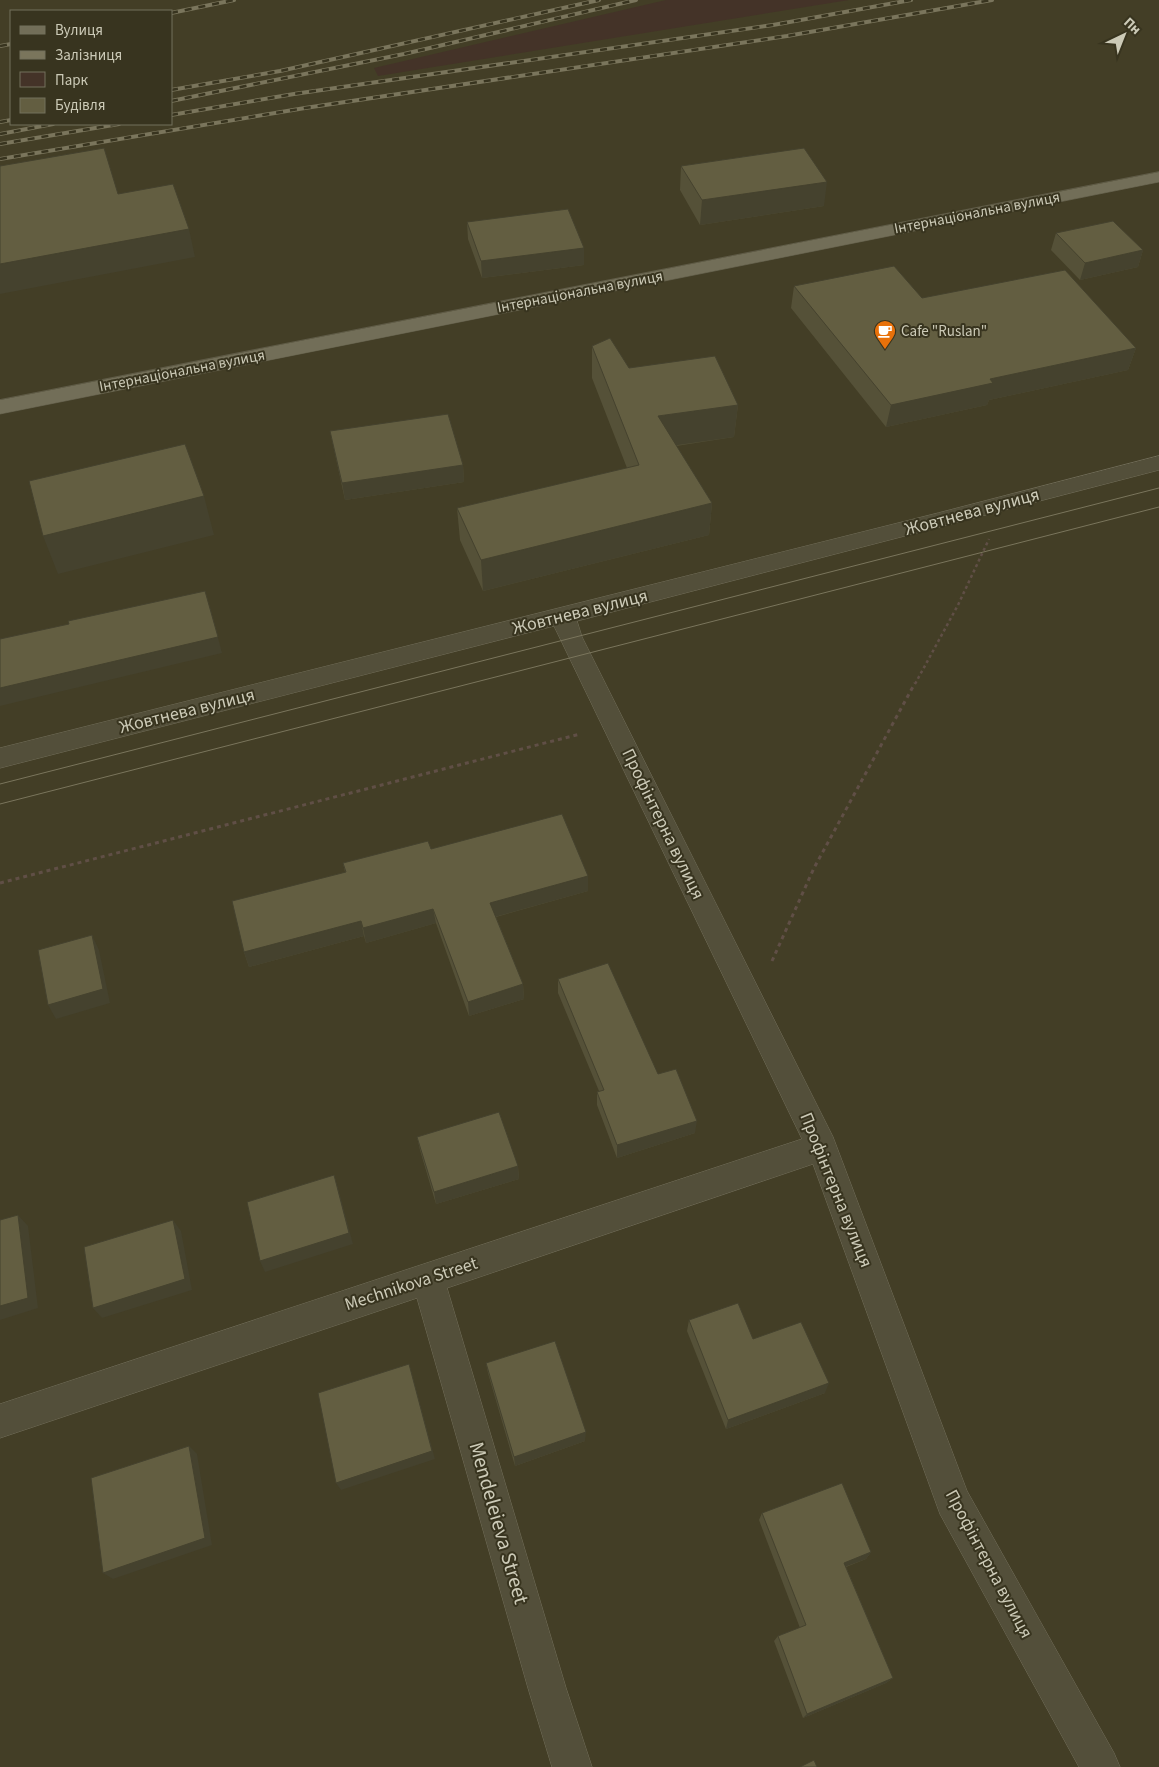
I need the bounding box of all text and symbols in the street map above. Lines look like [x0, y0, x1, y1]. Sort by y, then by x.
legend [10, 10, 172, 125]
north arrow [1099, 10, 1149, 60]
text: Пн [1119, 13, 1145, 39]
text: Вулиця [55, 20, 103, 41]
text: Залізниця [55, 45, 122, 66]
text: Парк [55, 70, 89, 91]
text: Будівля [55, 95, 105, 116]
street label: Інтернаціональна вулиця [892, 187, 1062, 239]
street label: Інтернаціональна вулиця [495, 266, 665, 318]
cafe icon: Cafe "Ruslan" [873, 319, 897, 350]
place label: Cafe "Ruslan" [901, 321, 987, 342]
street label: Інтернаціональна вулиця [97, 345, 267, 397]
street label: Жовтнева вулиця [902, 482, 1042, 542]
street label: Жовтнева вулиця [510, 583, 650, 641]
street label: Жовтнева вулиця [117, 682, 257, 740]
street label: Профінтерна вулиця [616, 744, 710, 904]
street label: Профінтерна вулиця [793, 1109, 879, 1271]
street label: Mechnikova Street [341, 1251, 481, 1317]
street label: Mendeleieva Street [461, 1438, 537, 1608]
street label: Профінтерна вулиця [939, 1485, 1039, 1643]

